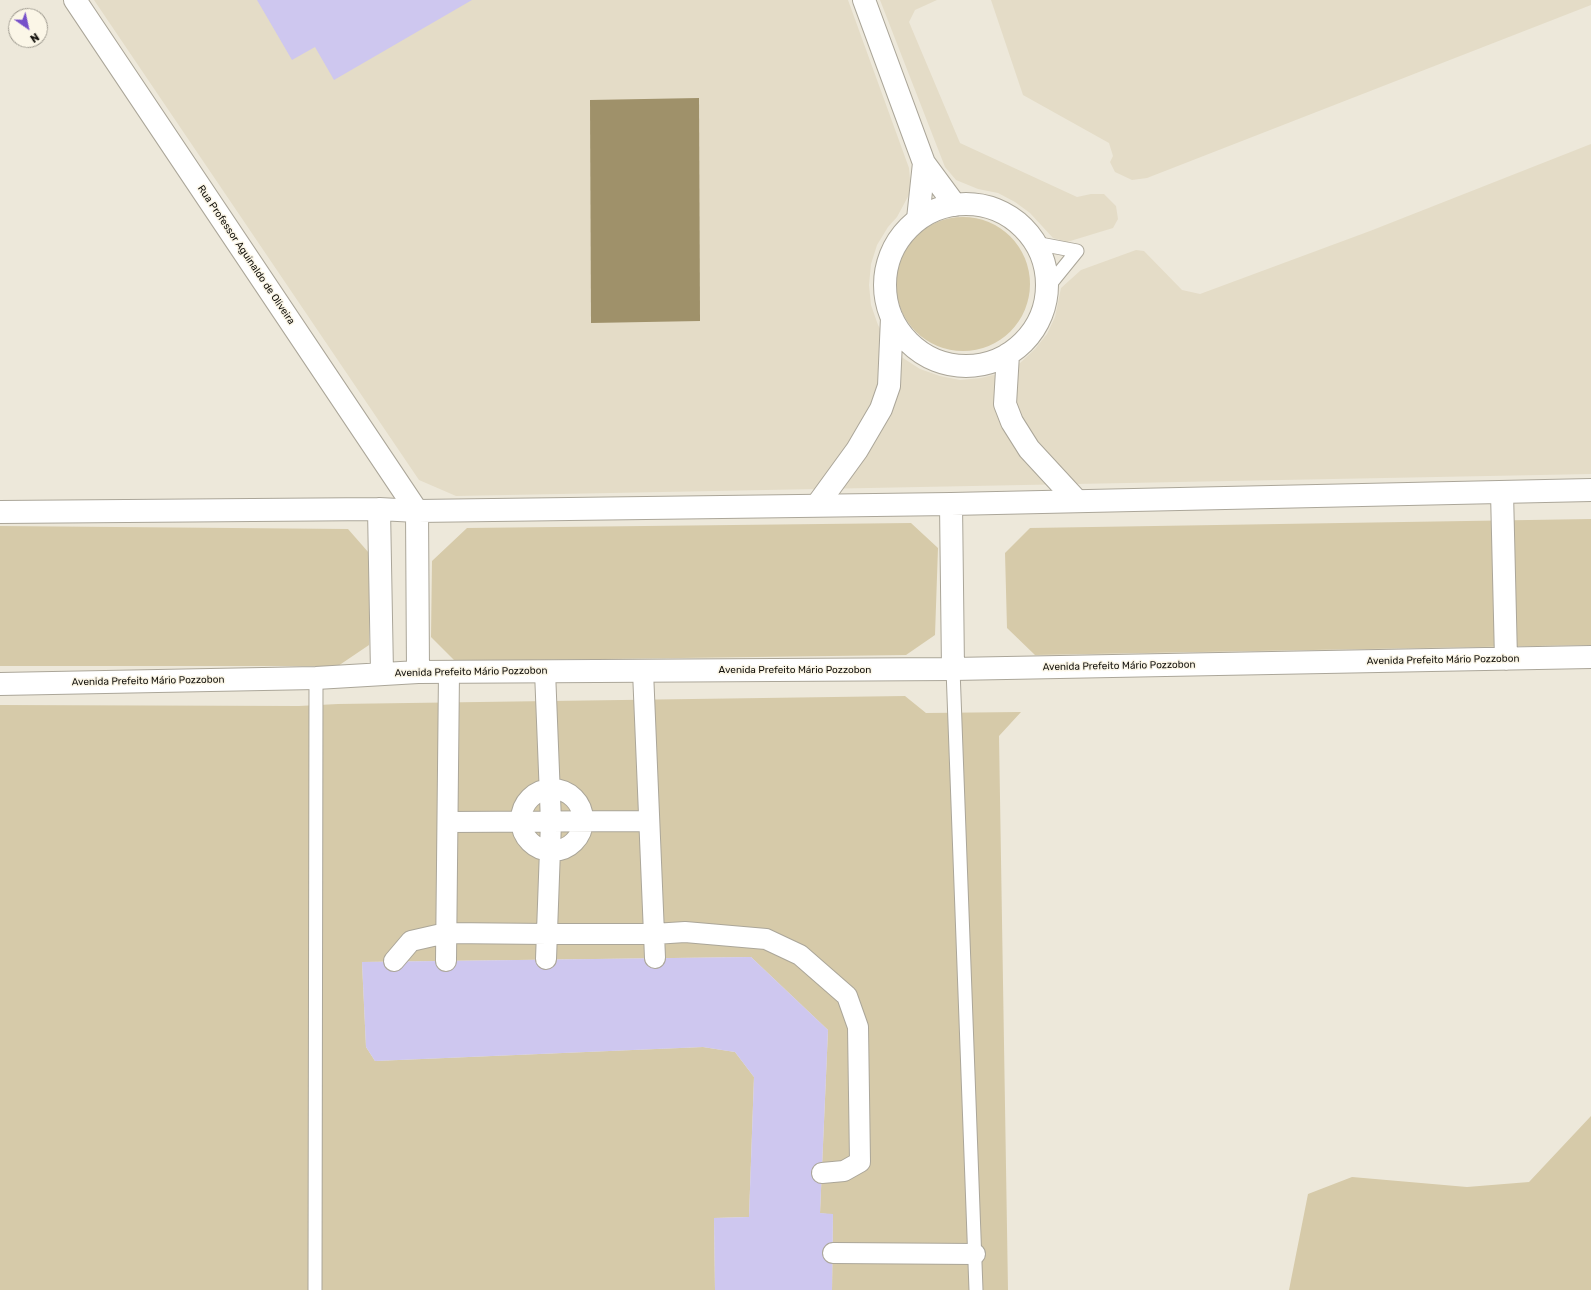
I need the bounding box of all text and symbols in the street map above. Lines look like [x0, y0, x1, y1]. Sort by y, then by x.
north arrow [8, 8, 48, 48]
text: N [28, 30, 41, 45]
street label: Rua Professor Aguinaldo de Oliveira [195, 183, 297, 327]
street label: Avenida Prefeito Mário Pozzobon [1367, 653, 1519, 667]
street label: Avenida Prefeito Mário Pozzobon [1043, 659, 1195, 673]
street label: Avenida Prefeito Mário Pozzobon [719, 664, 871, 676]
street label: Avenida Prefeito Mário Pozzobon [395, 665, 547, 679]
street label: Avenida Prefeito Mário Pozzobon [72, 674, 224, 688]

